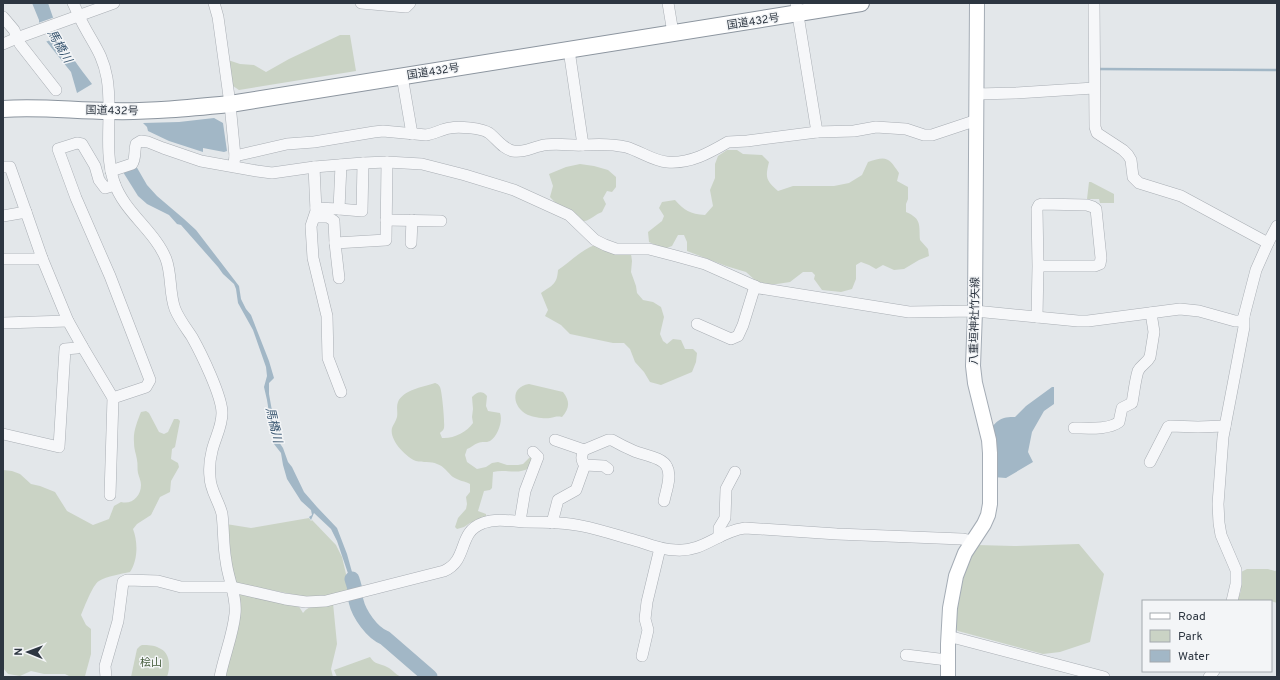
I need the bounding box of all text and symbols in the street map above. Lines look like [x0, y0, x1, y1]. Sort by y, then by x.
street label: 国道432号 [726, 11, 780, 33]
water label: 馬橋川 [43, 27, 76, 68]
street label: 国道432号 [406, 61, 460, 83]
street label: 国道432号 [85, 104, 139, 118]
street label: 八重垣神社竹矢線 [967, 277, 983, 365]
water label: 馬橋川 [261, 406, 285, 447]
legend [1142, 600, 1272, 672]
text: Road [1178, 609, 1206, 625]
text: Park [1178, 629, 1203, 645]
north arrow [8, 632, 48, 672]
text: N [12, 648, 26, 656]
text: Water [1178, 649, 1210, 665]
park label: 桧山 [140, 656, 162, 670]

